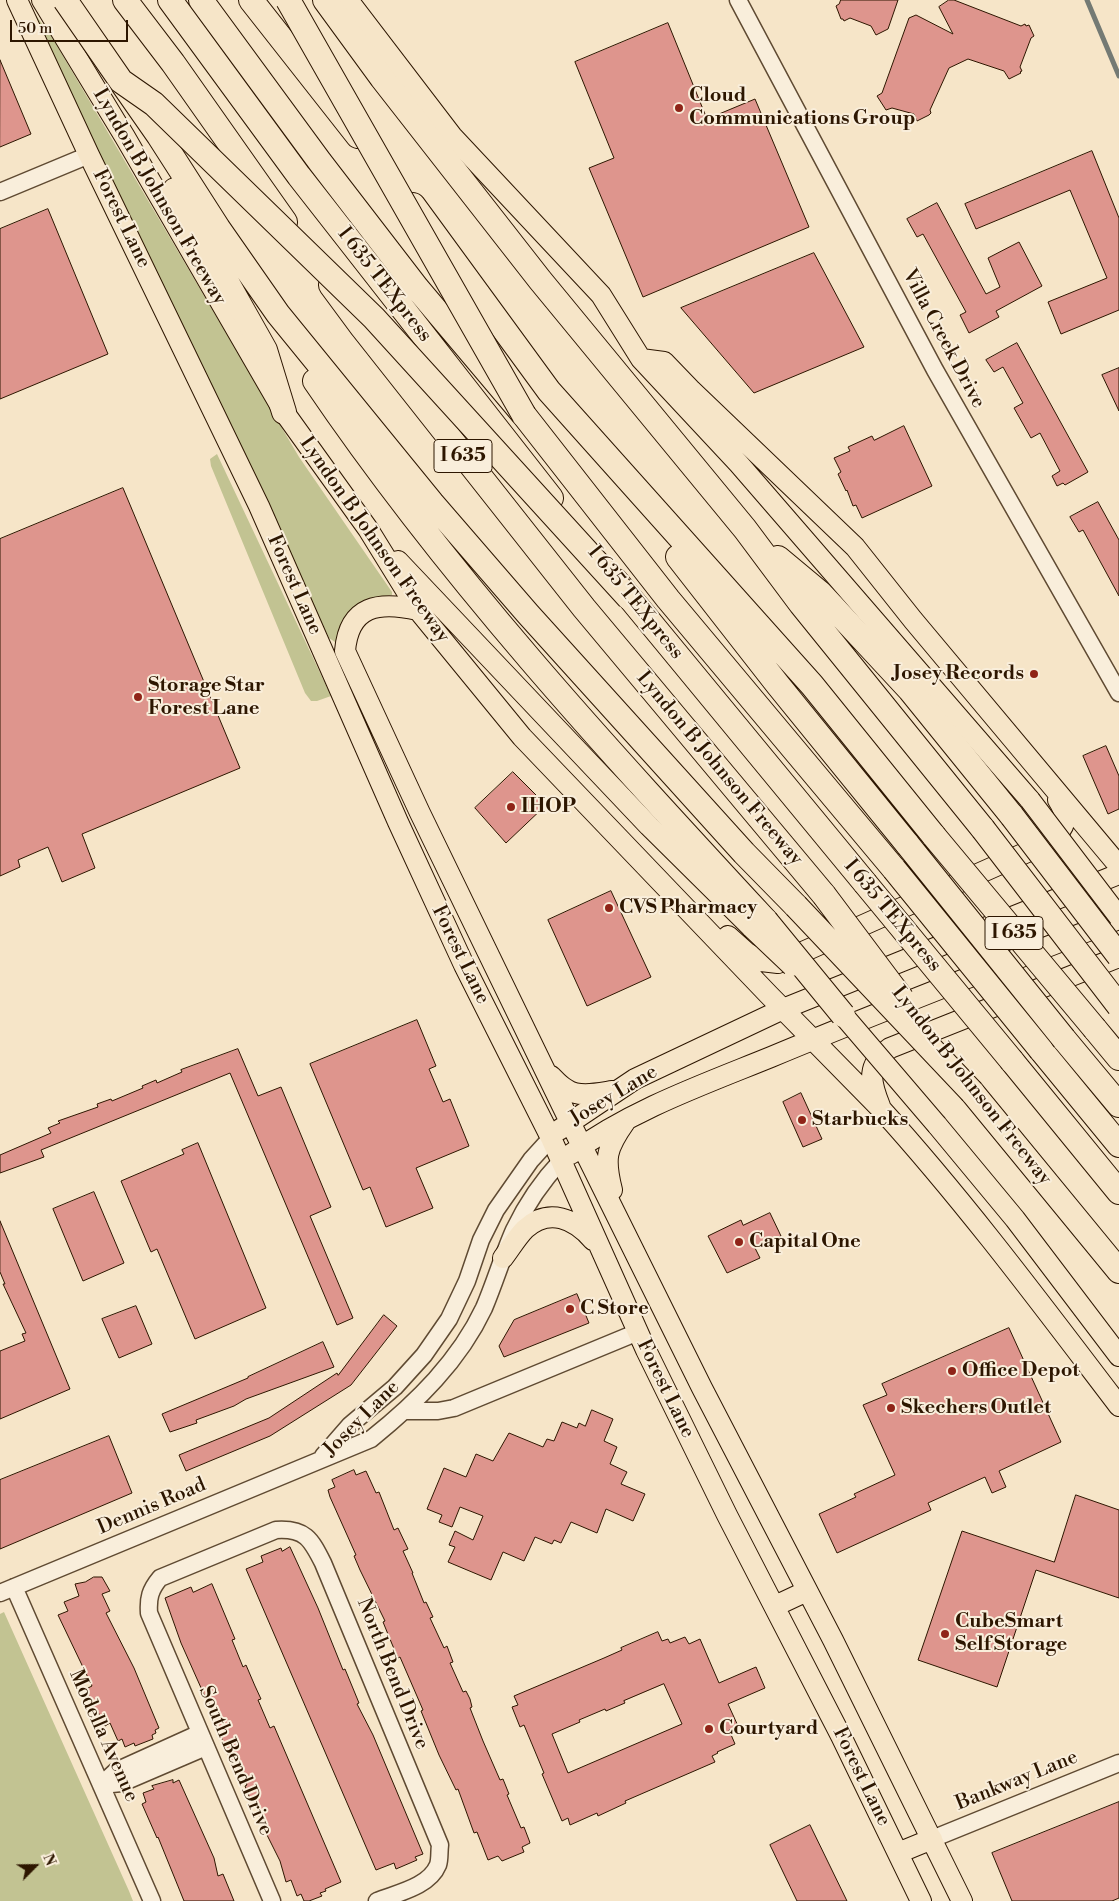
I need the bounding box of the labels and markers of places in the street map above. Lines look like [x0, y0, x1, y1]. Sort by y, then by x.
place label: Cloud Communications Group [689, 84, 915, 131]
marker: Cloud Communications Group [673, 102, 685, 114]
place label: Josey Records [893, 662, 1024, 686]
marker: Josey Records [1028, 668, 1040, 680]
place label: Storage Star Forest Lane [148, 674, 265, 721]
marker: Storage Star Forest Lane [132, 691, 144, 703]
place label: IHOP [521, 795, 576, 819]
marker: IHOP [505, 801, 517, 813]
place label: CVS Pharmacy [619, 896, 757, 920]
marker: CVS Pharmacy [603, 902, 615, 914]
place label: Starbucks [812, 1108, 908, 1132]
marker: Starbucks [796, 1114, 808, 1126]
place label: Capital One [749, 1230, 861, 1254]
marker: Capital One [733, 1236, 745, 1248]
place label: C Store [580, 1297, 649, 1321]
marker: C Store [564, 1303, 576, 1315]
place label: Office Depot [962, 1359, 1079, 1383]
marker: Office Depot [946, 1365, 958, 1377]
place label: Skechers Outlet [901, 1396, 1051, 1420]
marker: Skechers Outlet [885, 1402, 897, 1414]
place label: CubeSmart Self Storage [955, 1610, 1067, 1657]
marker: CubeSmart Self Storage [939, 1628, 951, 1640]
place label: Courtyard [719, 1717, 818, 1741]
marker: Courtyard [703, 1723, 715, 1735]

